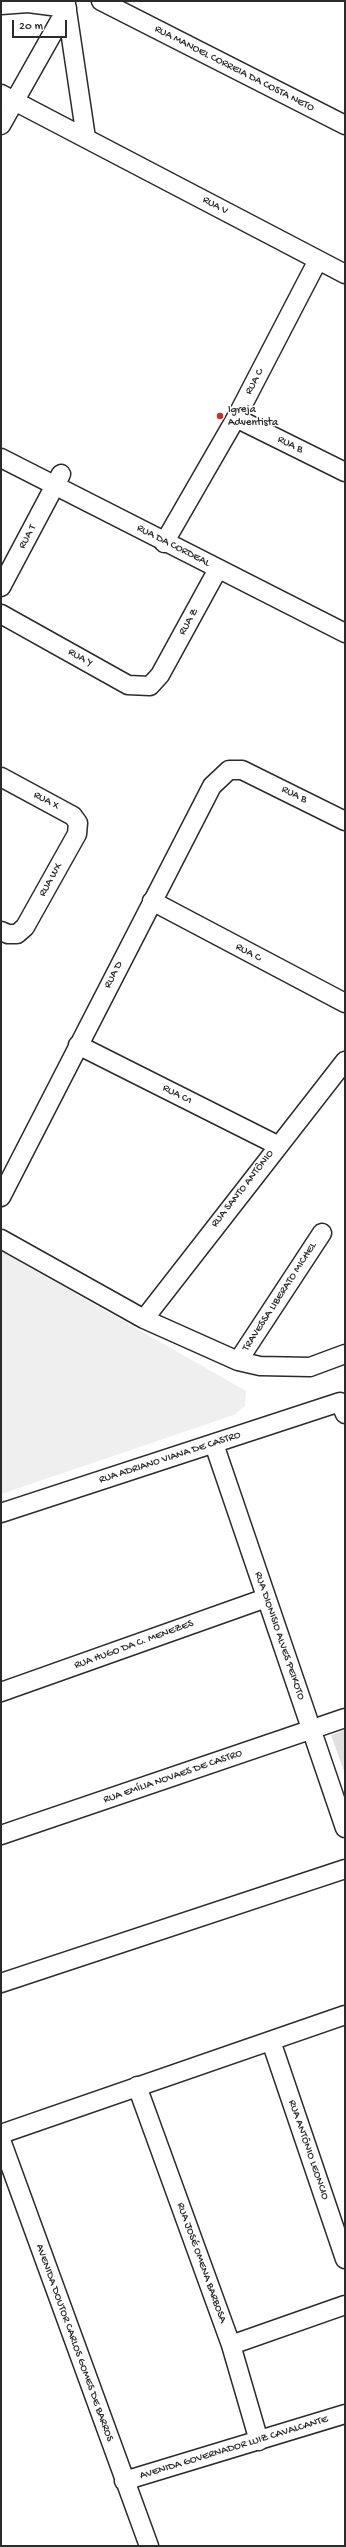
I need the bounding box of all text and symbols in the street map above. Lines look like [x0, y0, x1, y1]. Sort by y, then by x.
scale bar [14, 12, 69, 38]
text: 20 m [19, 20, 43, 34]
street label: RUA MANOEL CORREIA DA COSTA NETO [152, 23, 316, 115]
street label: RUA V [200, 194, 230, 218]
street label: RUA C [243, 367, 267, 397]
place label: Igreja Adventista [228, 403, 278, 429]
marker: Igreja Adventista [215, 411, 225, 421]
street label: RUA B [275, 433, 305, 457]
street label: RUA DA CORDEAL [134, 522, 212, 570]
street label: RUA T [16, 523, 40, 551]
street label: RUA Z [176, 606, 202, 638]
street label: RUA Y [65, 646, 95, 670]
street label: RUA B [279, 783, 309, 807]
street label: RUA X [31, 789, 61, 813]
street label: RUA WX [36, 861, 66, 899]
street label: RUA C [233, 941, 263, 965]
street label: RUA D [102, 959, 126, 991]
street label: RUA C1 [160, 1082, 194, 1108]
street label: RUA SANTO ANTÔNIO [209, 1148, 277, 1230]
street label: TRAVESSA LIBERATO MICHEL [240, 1240, 320, 1354]
street label: RUA ADRIANO VIANA DE CASTRO [97, 1429, 243, 1487]
street label: RUA DIONISIO ALVES PEIKOTO [251, 1570, 307, 1702]
street label: RUA HUGO DA C. MENEZES [73, 1617, 195, 1673]
street label: RUA EMÍLIA NOVAES DE CASTRO [102, 1747, 244, 1807]
street label: RUA ANTÔNIO LEONCIO [285, 2098, 331, 2202]
street label: RUA JOSÉ OMENA BARBOSA [173, 2201, 229, 2325]
street label: AVENIDA DOUTOR CARLOS GOMES DE BARROS [32, 2242, 116, 2444]
street label: AVENIDA GOVERNADOR LUIZ CAVALCANTE [138, 2413, 330, 2483]

